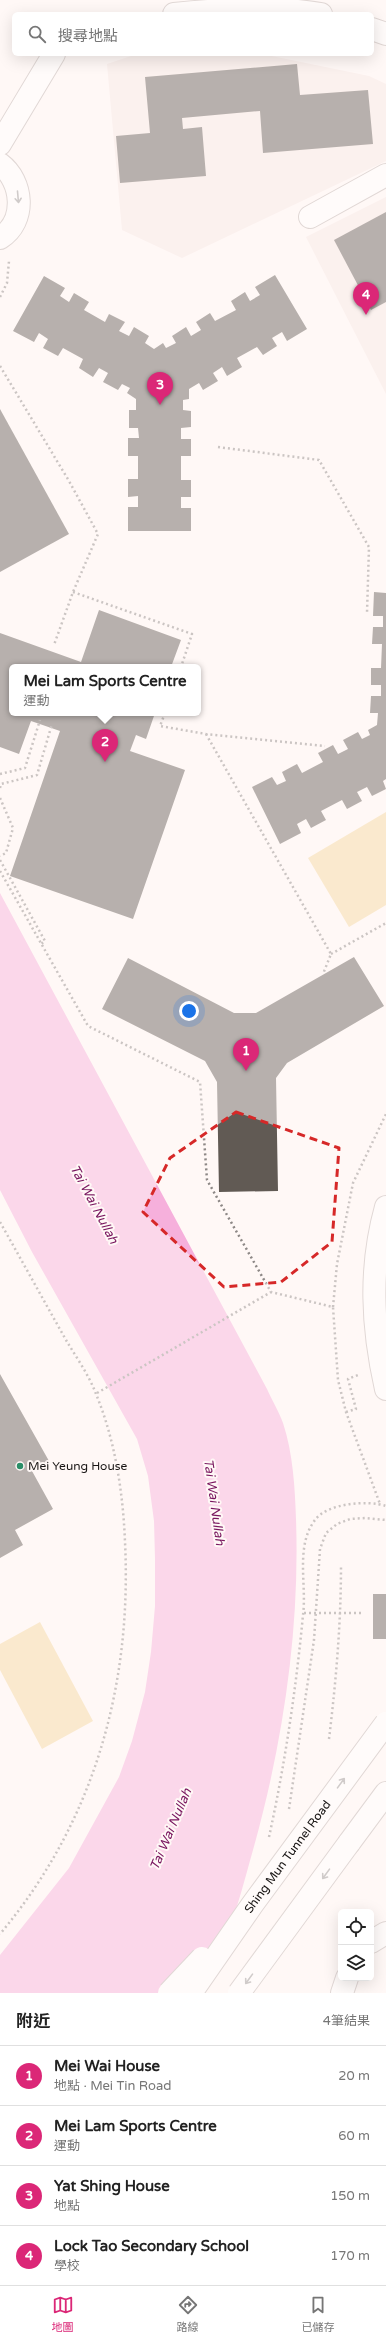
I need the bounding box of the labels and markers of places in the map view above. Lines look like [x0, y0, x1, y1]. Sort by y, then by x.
pin: 4 [353, 282, 379, 315]
pin: 3 [147, 372, 173, 405]
pin: 2 [92, 729, 118, 762]
pin: 1 [233, 1038, 259, 1071]
place label: Mei Yeung House [28, 1459, 127, 1473]
marker: Mei Yeung House [15, 1461, 25, 1471]

